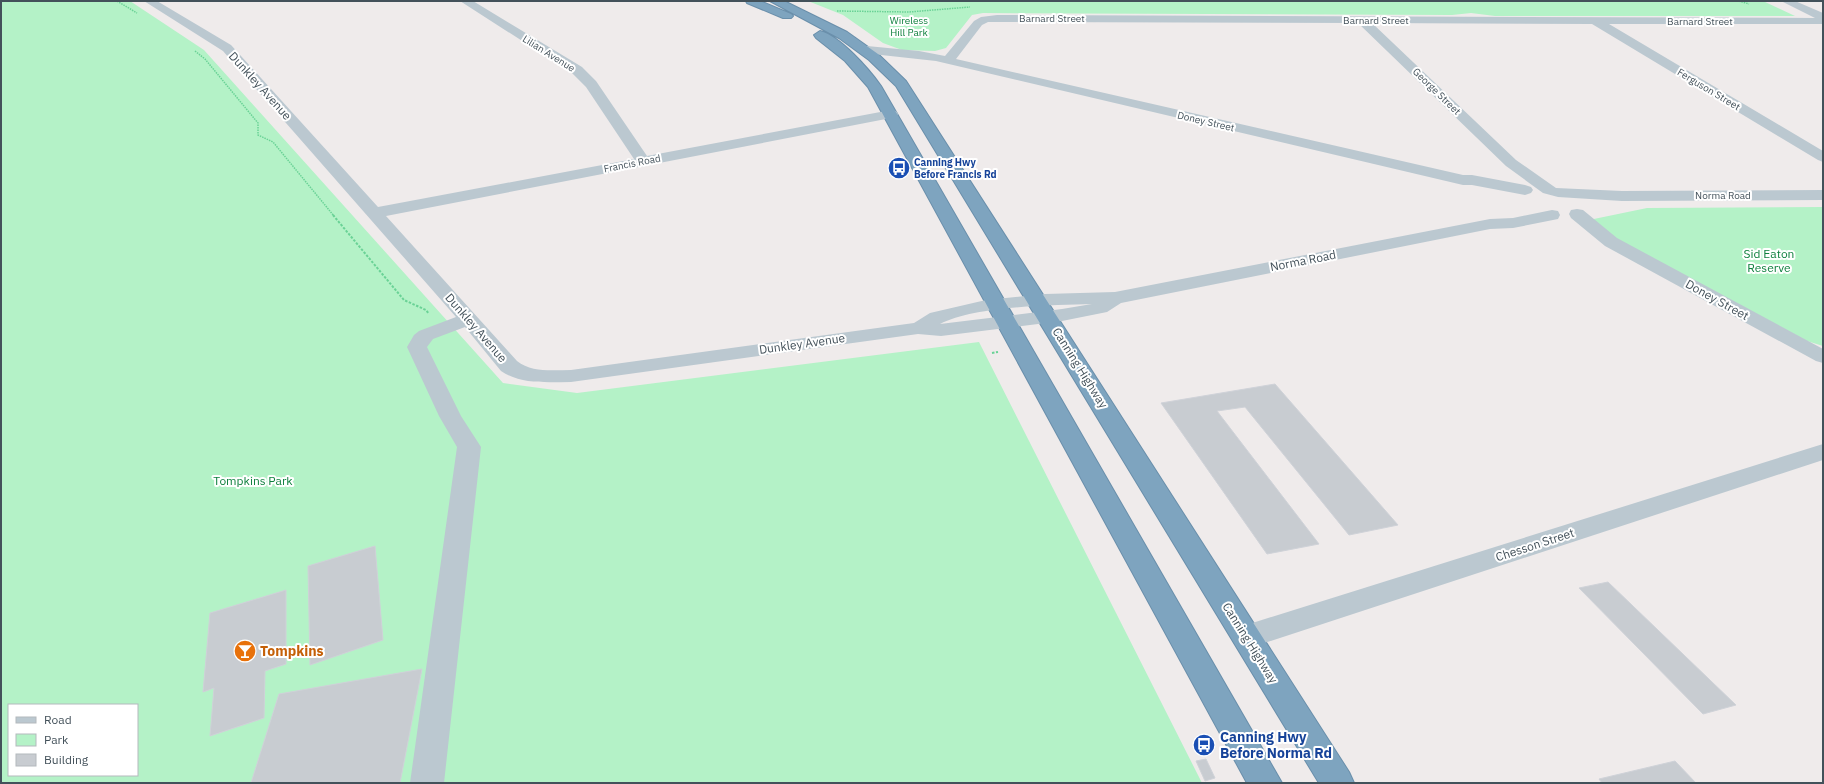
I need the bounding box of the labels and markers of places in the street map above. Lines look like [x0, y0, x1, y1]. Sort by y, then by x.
bus stop icon: Canning Hwy Before Francis Rd [886, 155, 912, 181]
place label: Canning Hwy Before Francis Rd [914, 156, 997, 181]
bar icon: Tompkins [232, 638, 258, 664]
place label: Tompkins [260, 642, 324, 660]
place label: Canning Hwy Before Norma Rd [1220, 728, 1332, 762]
bus stop icon: Canning Hwy Before Norma Rd [1191, 732, 1217, 758]

